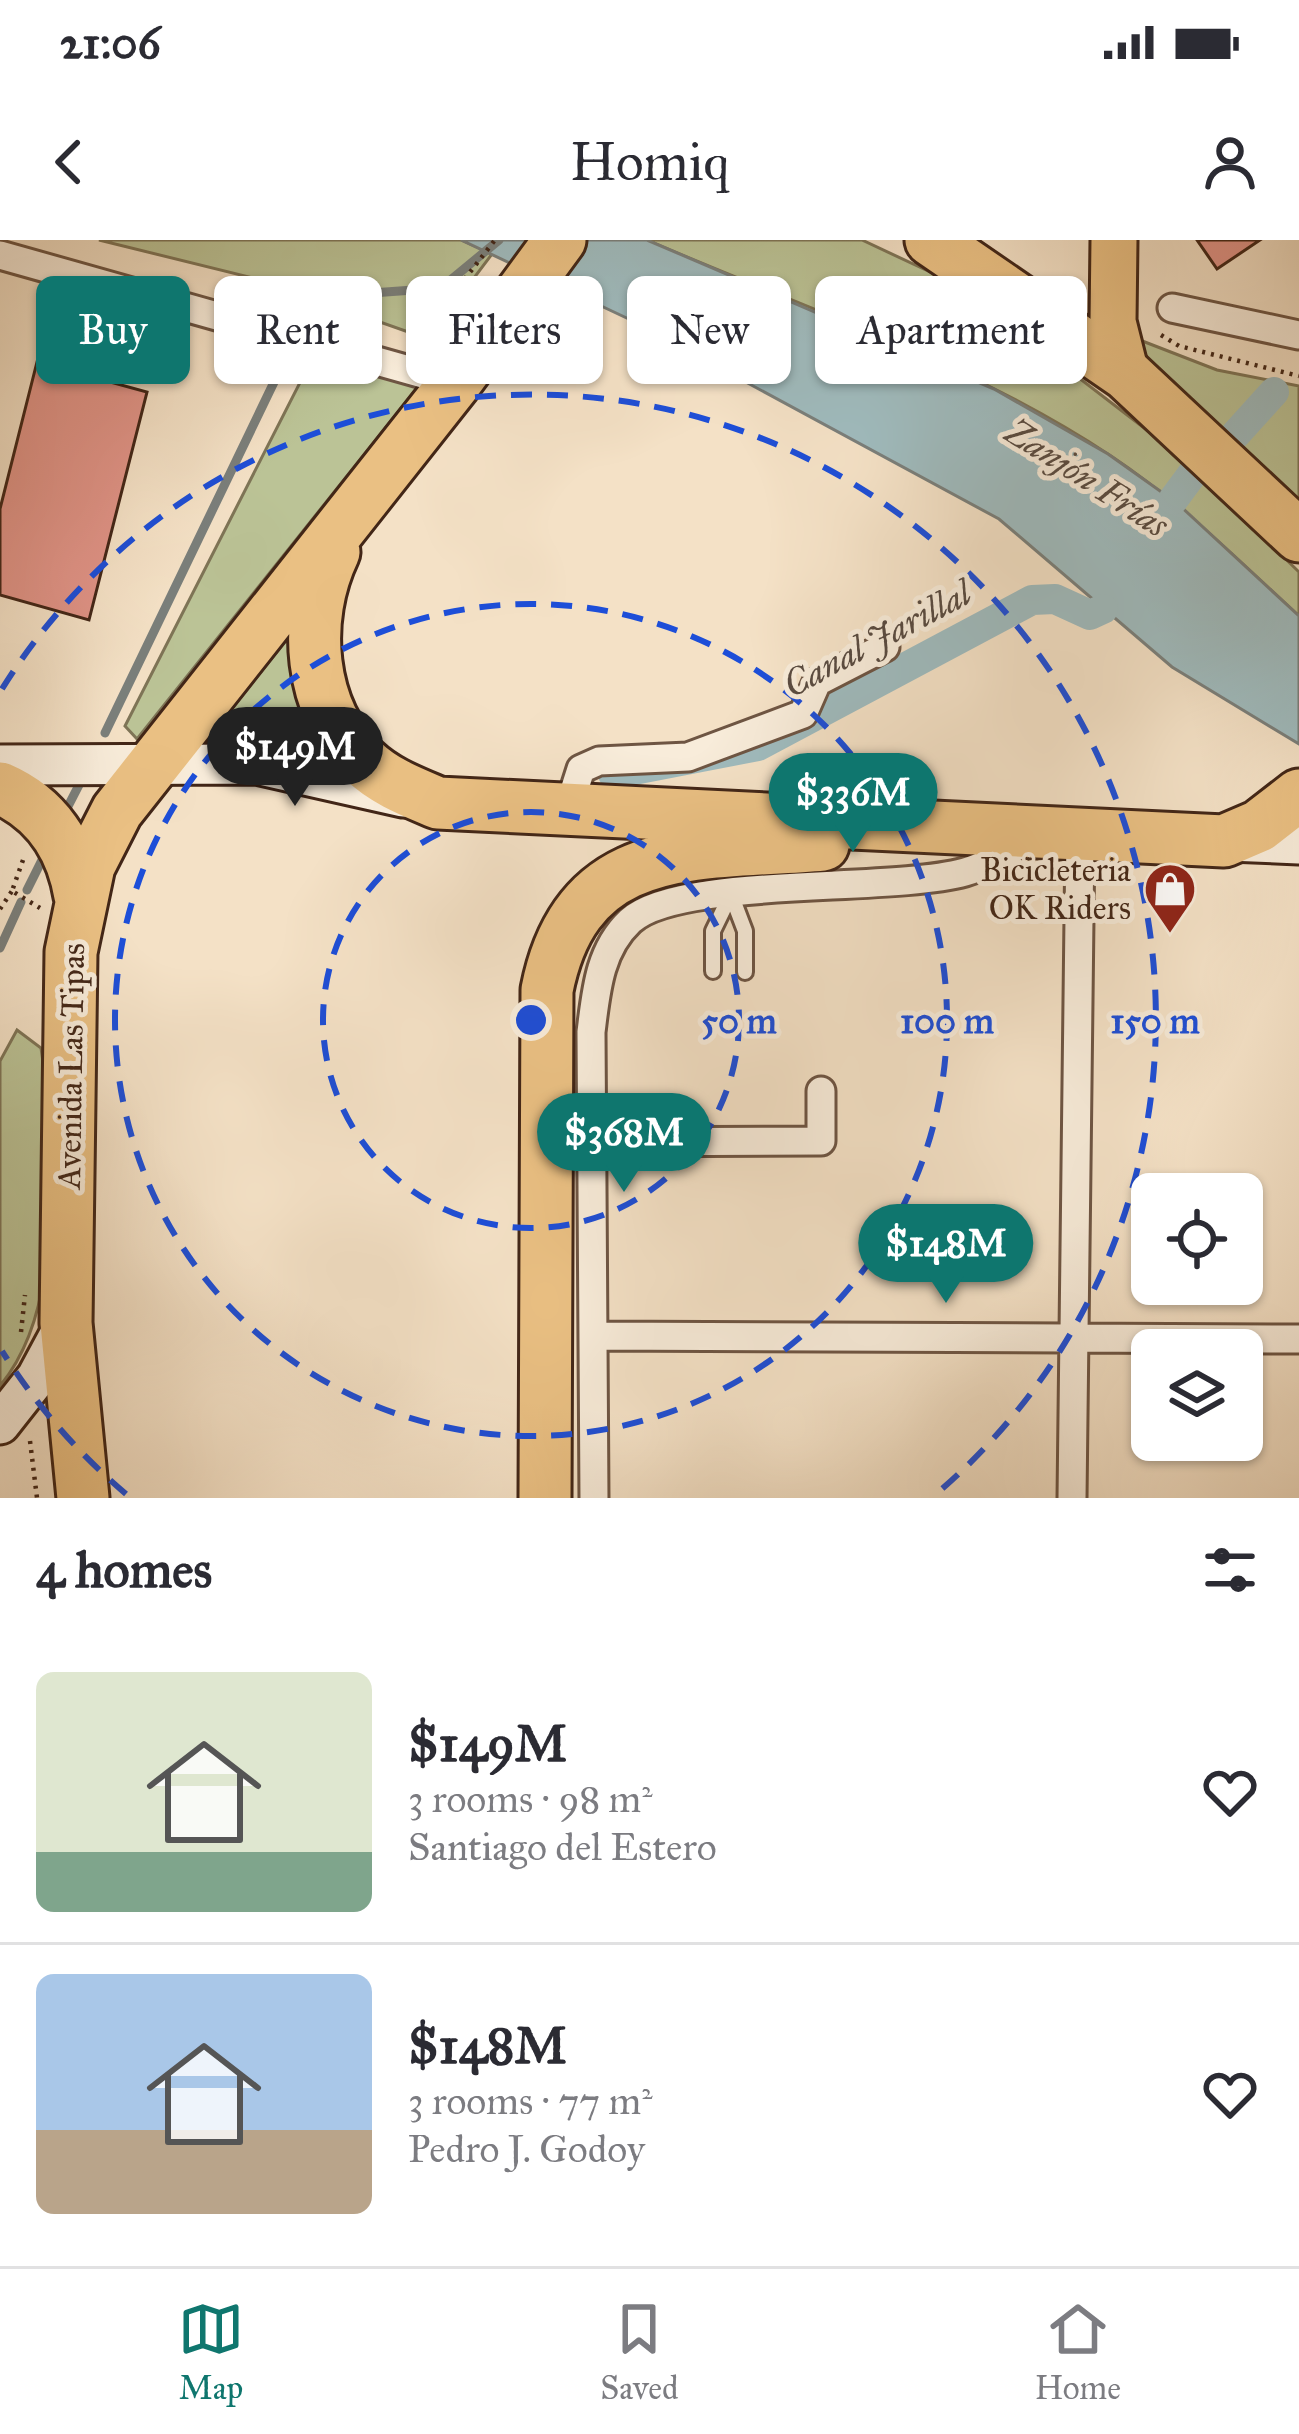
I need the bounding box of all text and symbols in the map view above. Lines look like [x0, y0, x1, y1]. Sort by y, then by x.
text: 21:06 [60, 15, 161, 70]
icon: back [36, 129, 102, 195]
text: Homiq [570, 129, 729, 195]
icon: person [1197, 129, 1263, 195]
chip: Buy [36, 276, 190, 384]
chip: Rent [214, 276, 382, 384]
chip: Filters [406, 276, 603, 384]
chip: New [627, 276, 791, 384]
chip: Apartment [815, 276, 1087, 384]
water label: Zanjón Frías [997, 409, 1177, 547]
water label: Canal Jarillal [775, 569, 982, 707]
pin: $149M [211, 707, 379, 809]
text: $149M [234, 722, 356, 770]
pin: $336M [769, 753, 937, 855]
text: $336M [796, 768, 910, 816]
place label: Bicicleteria OK Riders [980, 850, 1131, 928]
shop icon: Bicicleteria OK Riders [1142, 861, 1198, 935]
street label: Avenida Las Tipas [49, 943, 93, 1191]
centre of rings [510, 999, 552, 1041]
text: 50 m [701, 999, 778, 1043]
text: 100 m [900, 999, 995, 1043]
text: 150 m [1110, 999, 1201, 1043]
pin: $368M [540, 1093, 708, 1195]
text: $368M [564, 1108, 684, 1156]
map controls [1131, 1173, 1263, 1461]
button: locate [1131, 1173, 1263, 1305]
pin: $148M [862, 1204, 1030, 1306]
text: $148M [885, 1219, 1007, 1267]
button: layers [1131, 1329, 1263, 1461]
icon: filters [1197, 1537, 1263, 1603]
text: 4 homes [36, 1539, 212, 1601]
text: $149M [408, 1713, 567, 1775]
icon: home [132, 1720, 276, 1864]
icon: heart [1197, 1759, 1263, 1825]
text: 3 rooms · 98 m² [408, 1775, 653, 1823]
text: Santiago del Estero [408, 1823, 717, 1871]
text: $148M [408, 2015, 567, 2077]
icon: home [132, 2022, 276, 2166]
icon: heart [1197, 2061, 1263, 2127]
text: 3 rooms · 77 m² [408, 2077, 653, 2125]
text: Pedro J. Godoy [408, 2125, 645, 2173]
tab: Map [178, 2296, 244, 2408]
tab: Saved [600, 2296, 679, 2408]
tab: Home [1035, 2296, 1121, 2408]

